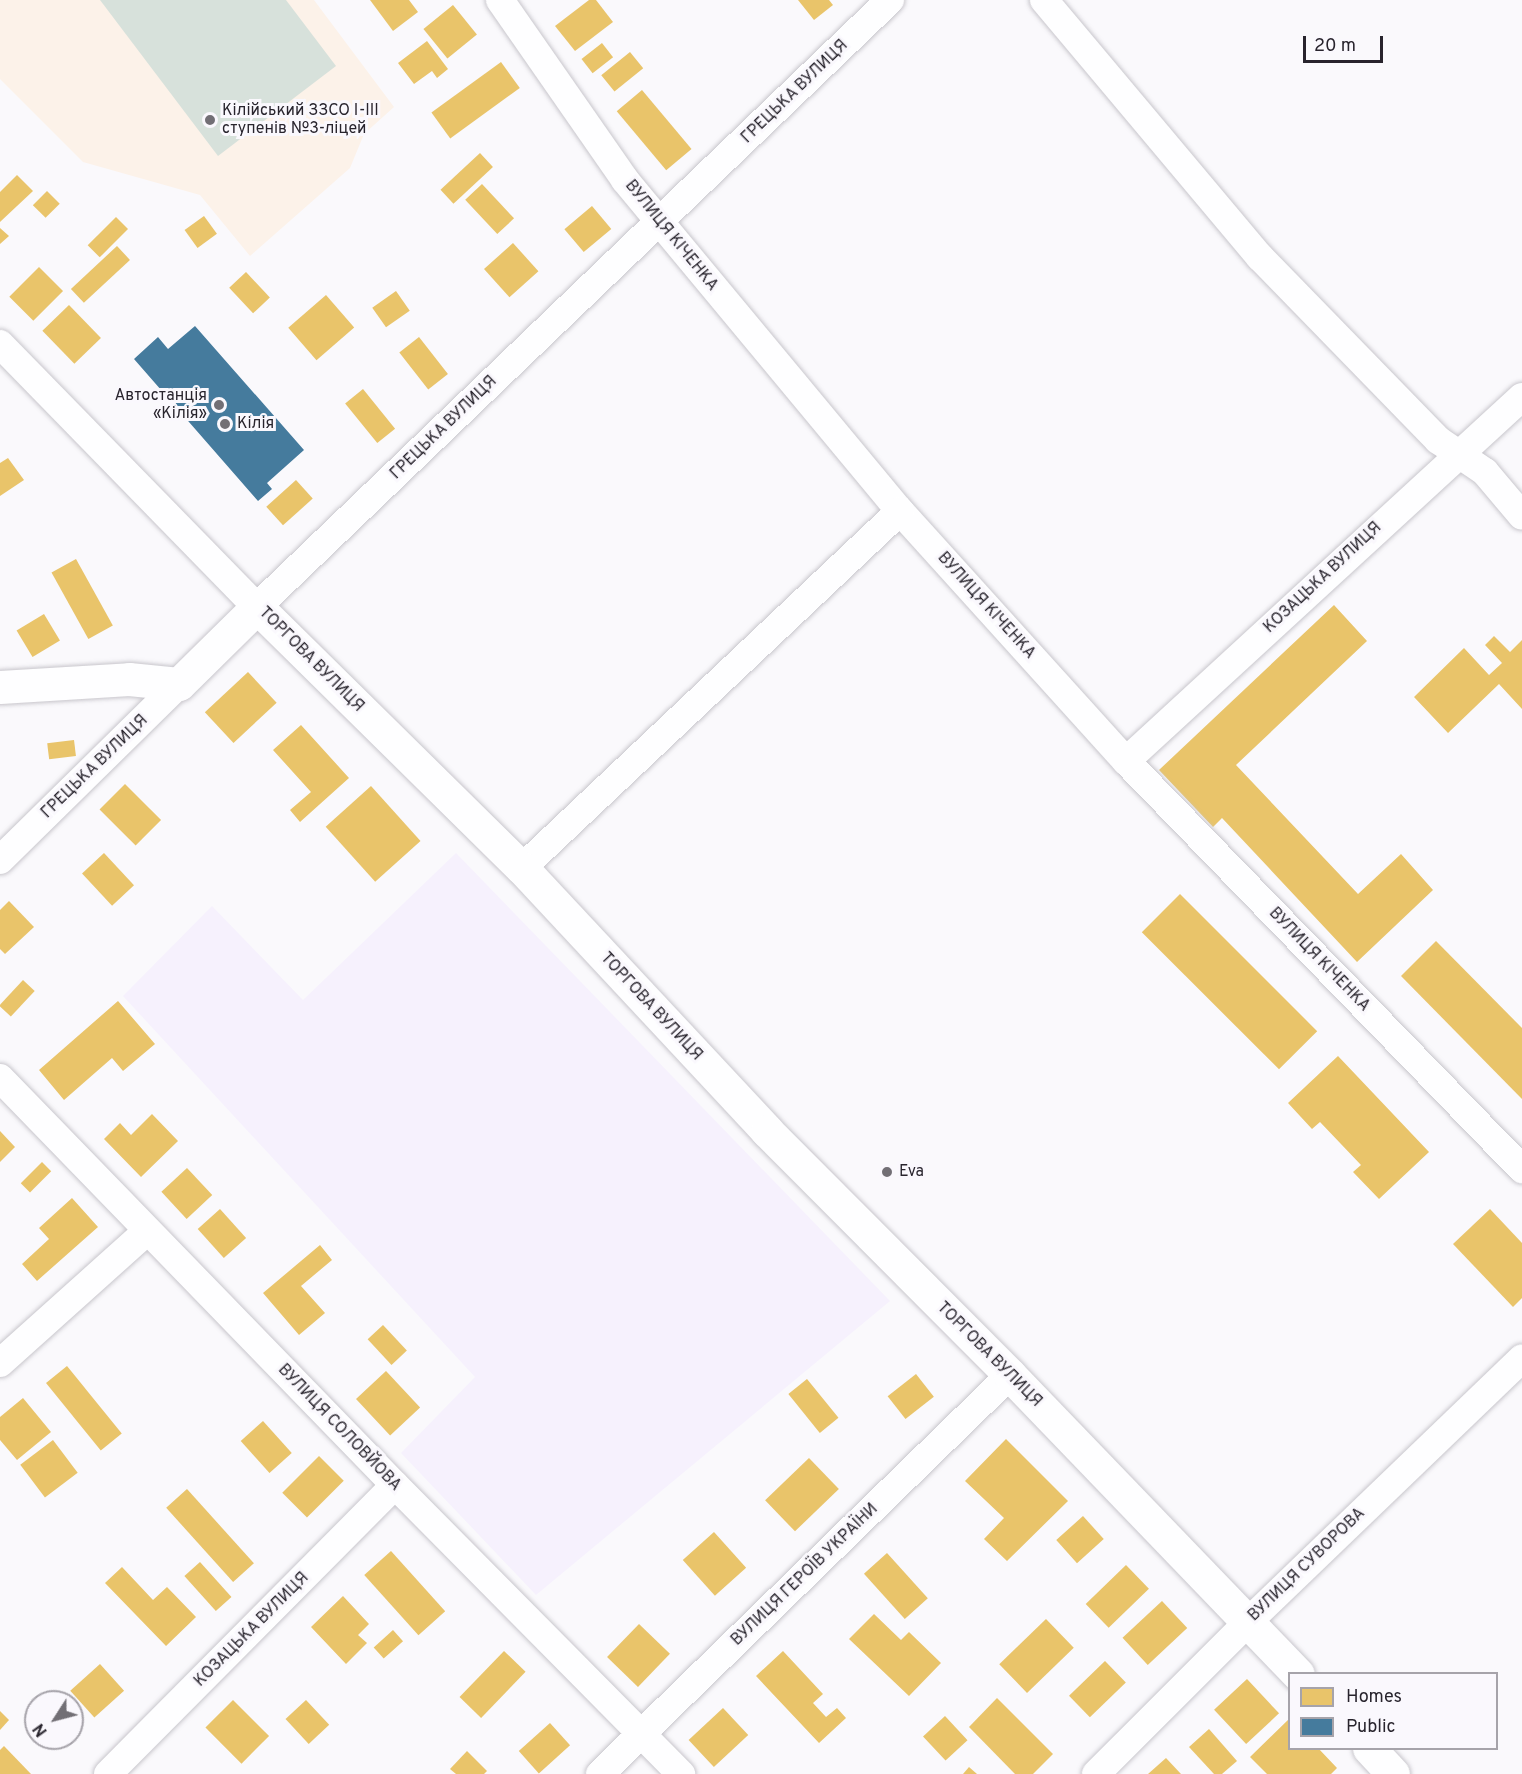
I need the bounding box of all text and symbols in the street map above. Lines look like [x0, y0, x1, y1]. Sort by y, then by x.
scale bar [1306, 24, 1386, 62]
text: 20 m [1314, 35, 1356, 58]
street label: ГРЕЦЬКА ВУЛИЦЯ [737, 36, 853, 148]
place label: Кілійський ЗЗСО І-ІІІ ступенів №3-ліцей [222, 101, 379, 139]
marker: Кілійський ЗЗСО І-ІІІ ступенів №3-ліцей [203, 113, 217, 127]
street label: ВУЛИЦЯ КІЧЕНКА [620, 177, 722, 295]
street label: ГРЕЦЬКА ВУЛИЦЯ [386, 372, 502, 484]
place label: Автостанція «Кілія» [114, 386, 207, 424]
marker: Автостанція «Кілія» [212, 398, 226, 412]
place label: Кілія [237, 414, 274, 434]
marker: Кілія [218, 417, 232, 431]
street label: КОЗАЦЬКА ВУЛИЦЯ [1260, 518, 1386, 638]
street label: ВУЛИЦЯ КІЧЕНКА [933, 549, 1039, 663]
street label: ТОРГОВА ВУЛИЦЯ [254, 603, 368, 717]
street label: ГРЕЦЬКА ВУЛИЦЯ [37, 711, 153, 823]
street label: ВУЛИЦЯ КІЧЕНКА [1264, 904, 1374, 1016]
street label: ТОРГОВА ВУЛИЦЯ [596, 949, 706, 1065]
place label: Eva [899, 1162, 924, 1182]
marker: Eva [880, 1165, 894, 1179]
street label: ТОРГОВА ВУЛИЦЯ [932, 1298, 1046, 1412]
street label: ВУЛИЦЯ СОЛОВЙОВА [273, 1361, 405, 1495]
street label: ВУЛИЦЯ ГЕРОЇВ УКРАЇНИ [728, 1500, 882, 1650]
street label: ВУЛИЦЯ СУВОРОВА [1245, 1504, 1369, 1626]
street label: КОЗАЦЬКА ВУЛИЦЯ [191, 1569, 313, 1691]
legend [1288, 1672, 1498, 1750]
text: Homes [1346, 1686, 1402, 1709]
north arrow [24, 1690, 84, 1750]
text: Public [1346, 1716, 1396, 1739]
text: N [30, 1719, 53, 1740]

